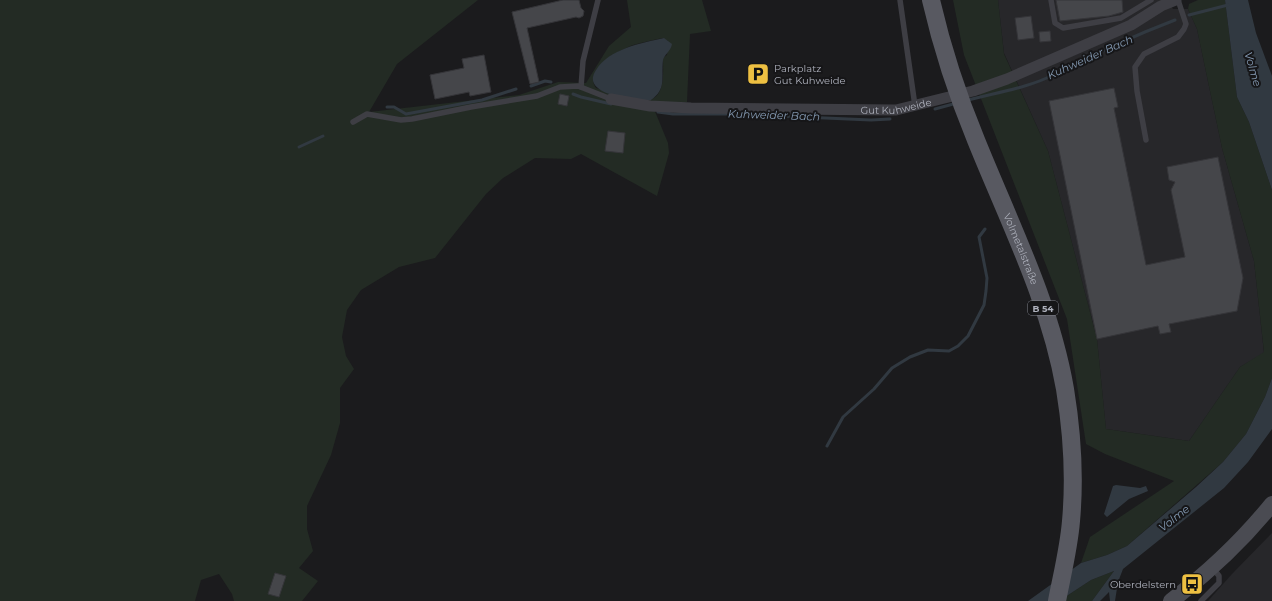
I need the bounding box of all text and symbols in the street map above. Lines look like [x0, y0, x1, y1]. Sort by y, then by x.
water label: Kuhweider Bach [1045, 32, 1135, 82]
water label: Volme [1241, 50, 1265, 88]
parking icon: Parkplatz Gut Kuhweide [745, 61, 771, 87]
place label: Parkplatz Gut Kuhweide [774, 62, 846, 87]
street label: Gut Kuhweide [860, 95, 933, 116]
water label: Kuhweider Bach [728, 106, 820, 124]
street label: Volmetalstraße [1001, 211, 1042, 286]
road number: B 54 [1028, 301, 1058, 315]
water label: Volme [1156, 501, 1192, 534]
bus stop icon: Oberdelstern [1179, 571, 1205, 597]
place label: Oberdelstern [1110, 578, 1176, 591]

